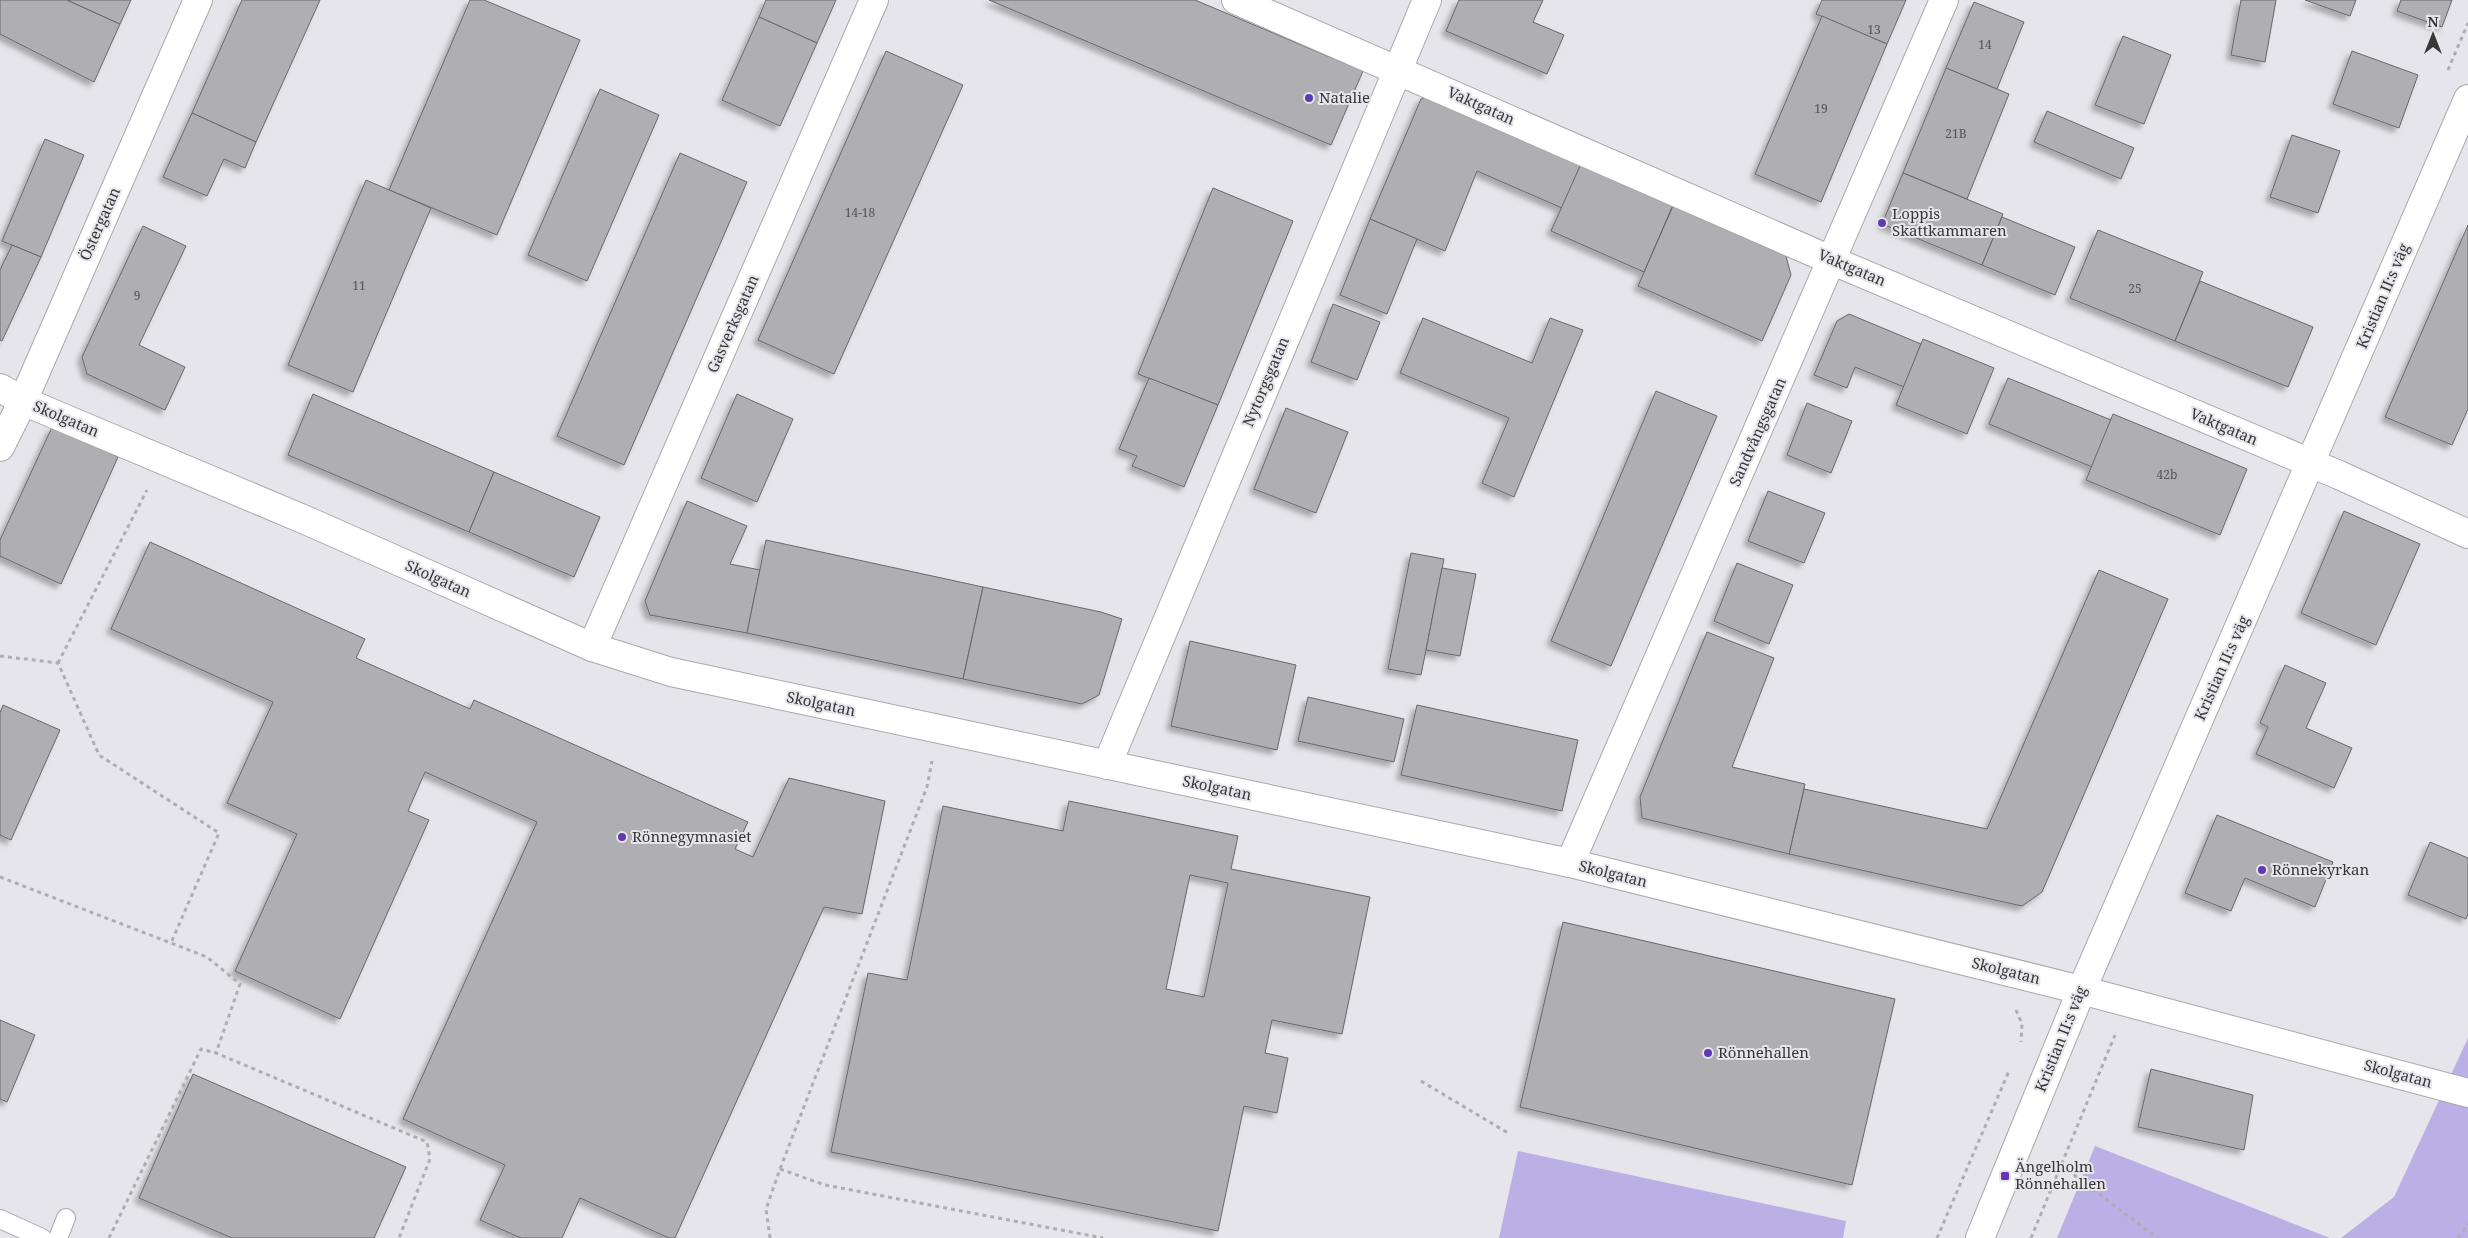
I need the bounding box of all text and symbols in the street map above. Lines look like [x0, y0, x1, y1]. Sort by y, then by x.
north arrow [2408, 10, 2458, 60]
text: N [2427, 12, 2439, 31]
house number: 13 [1867, 21, 1881, 38]
house number: 14 [1978, 36, 1992, 53]
street label: Vaktgatan [1445, 81, 1518, 129]
place label: Natalie [1319, 87, 1370, 107]
marker: Natalie [1303, 92, 1315, 104]
house number: 19 [1814, 100, 1828, 117]
house number: 21B [1945, 125, 1967, 142]
street label: Östergatan [74, 184, 124, 263]
place label: Loppis Skattkammaren [1892, 203, 2007, 240]
house number: 14-18 [845, 204, 876, 221]
marker: Loppis Skattkammaren [1876, 217, 1888, 229]
street label: Kristian II:s väg [2351, 240, 2413, 351]
street label: Vaktgatan [1816, 244, 1890, 290]
street label: Gasverksgatan [702, 271, 763, 376]
house number: 11 [352, 277, 366, 294]
house number: 25 [2128, 280, 2142, 297]
house number: 9 [134, 287, 140, 304]
street label: Nytorgsgatan [1237, 333, 1293, 430]
street label: Sandvångsgatan [1724, 374, 1790, 489]
street label: Skolgatan [30, 395, 103, 441]
street label: Vaktgatan [2188, 403, 2262, 449]
house number: 42b [2157, 466, 2177, 483]
street label: Skolgatan [402, 555, 475, 602]
street label: Kristian II:s väg [2189, 612, 2253, 723]
street label: Skolgatan [785, 686, 858, 720]
street label: Skolgatan [1181, 770, 1254, 804]
place label: Rönnegymnasiet [632, 826, 752, 846]
marker: Rönnegymnasiet [616, 831, 628, 843]
street label: Skolgatan [1577, 855, 1650, 891]
place label: Rönnekyrkan [2272, 859, 2369, 879]
marker: Rönnekyrkan [2256, 864, 2268, 876]
street label: Skolgatan [1970, 952, 2043, 988]
street label: Kristian II:s väg [2030, 983, 2090, 1094]
place label: Rönnehallen [1718, 1042, 1809, 1062]
marker: Rönnehallen [1702, 1047, 1714, 1059]
street label: Skolgatan [2362, 1054, 2435, 1092]
place label: Ängelholm Rönnehallen [2015, 1156, 2106, 1193]
marker: Ängelholm Rönnehallen [1999, 1170, 2011, 1182]

